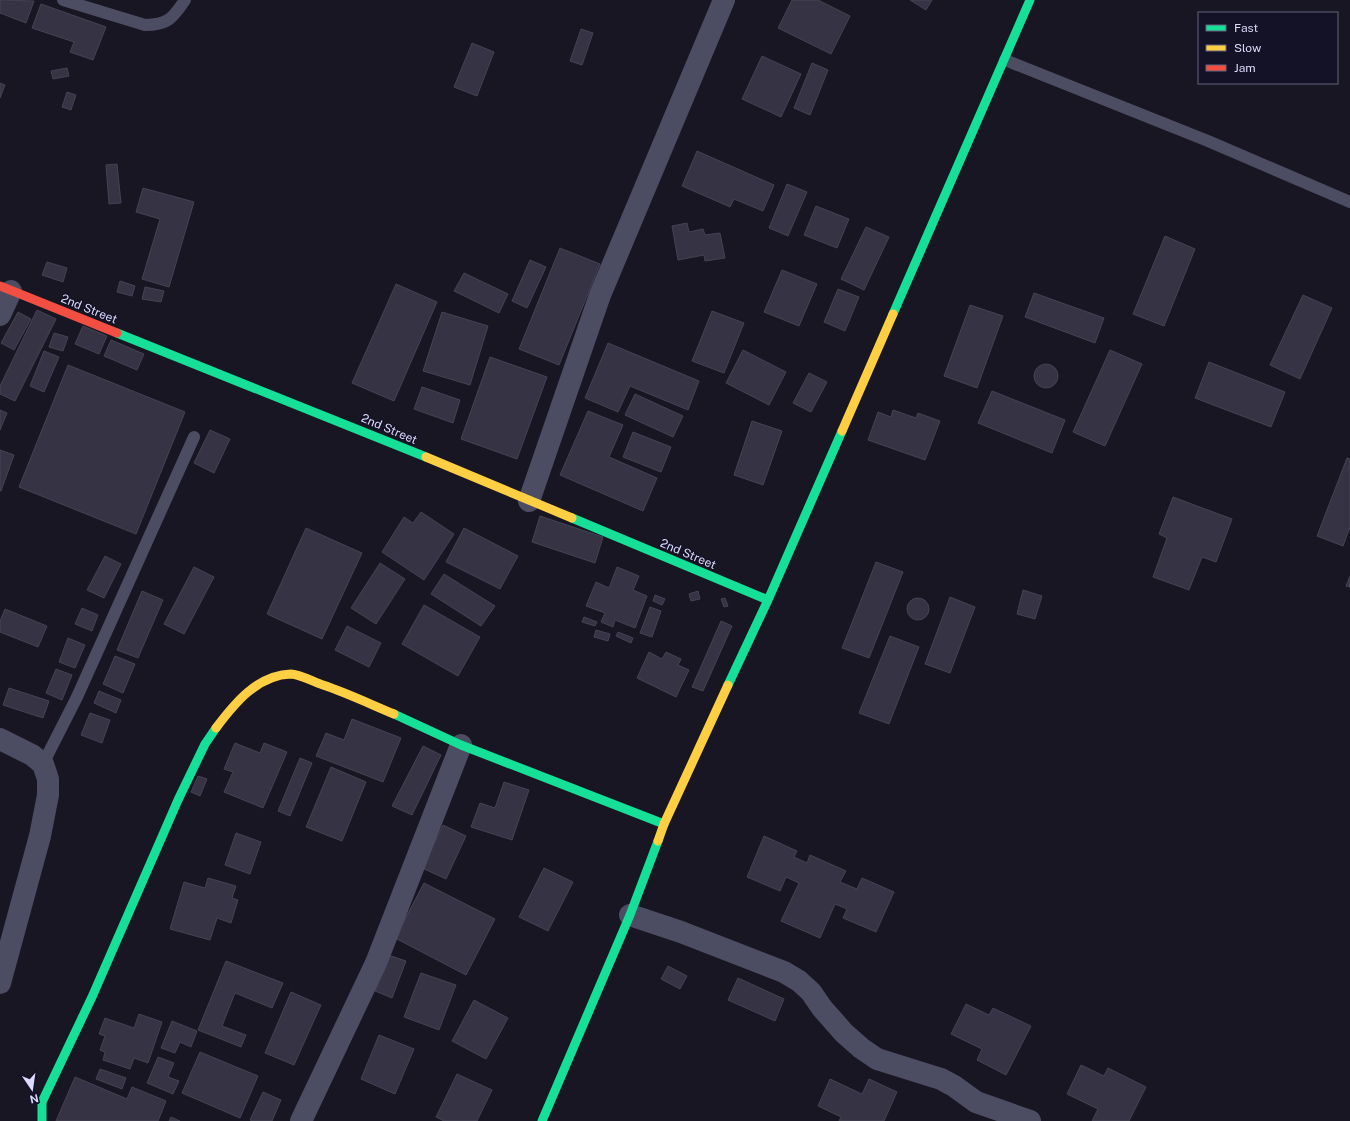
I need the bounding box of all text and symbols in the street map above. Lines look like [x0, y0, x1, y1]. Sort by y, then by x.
legend [1198, 12, 1338, 84]
text: Fast [1234, 21, 1259, 35]
text: Slow [1234, 41, 1262, 55]
text: Jam [1234, 61, 1256, 75]
street label: 2nd Street [59, 291, 119, 327]
street label: 2nd Street [359, 411, 419, 447]
street label: 2nd Street [658, 536, 718, 572]
north arrow [12, 1069, 52, 1109]
text: N [29, 1092, 40, 1106]

